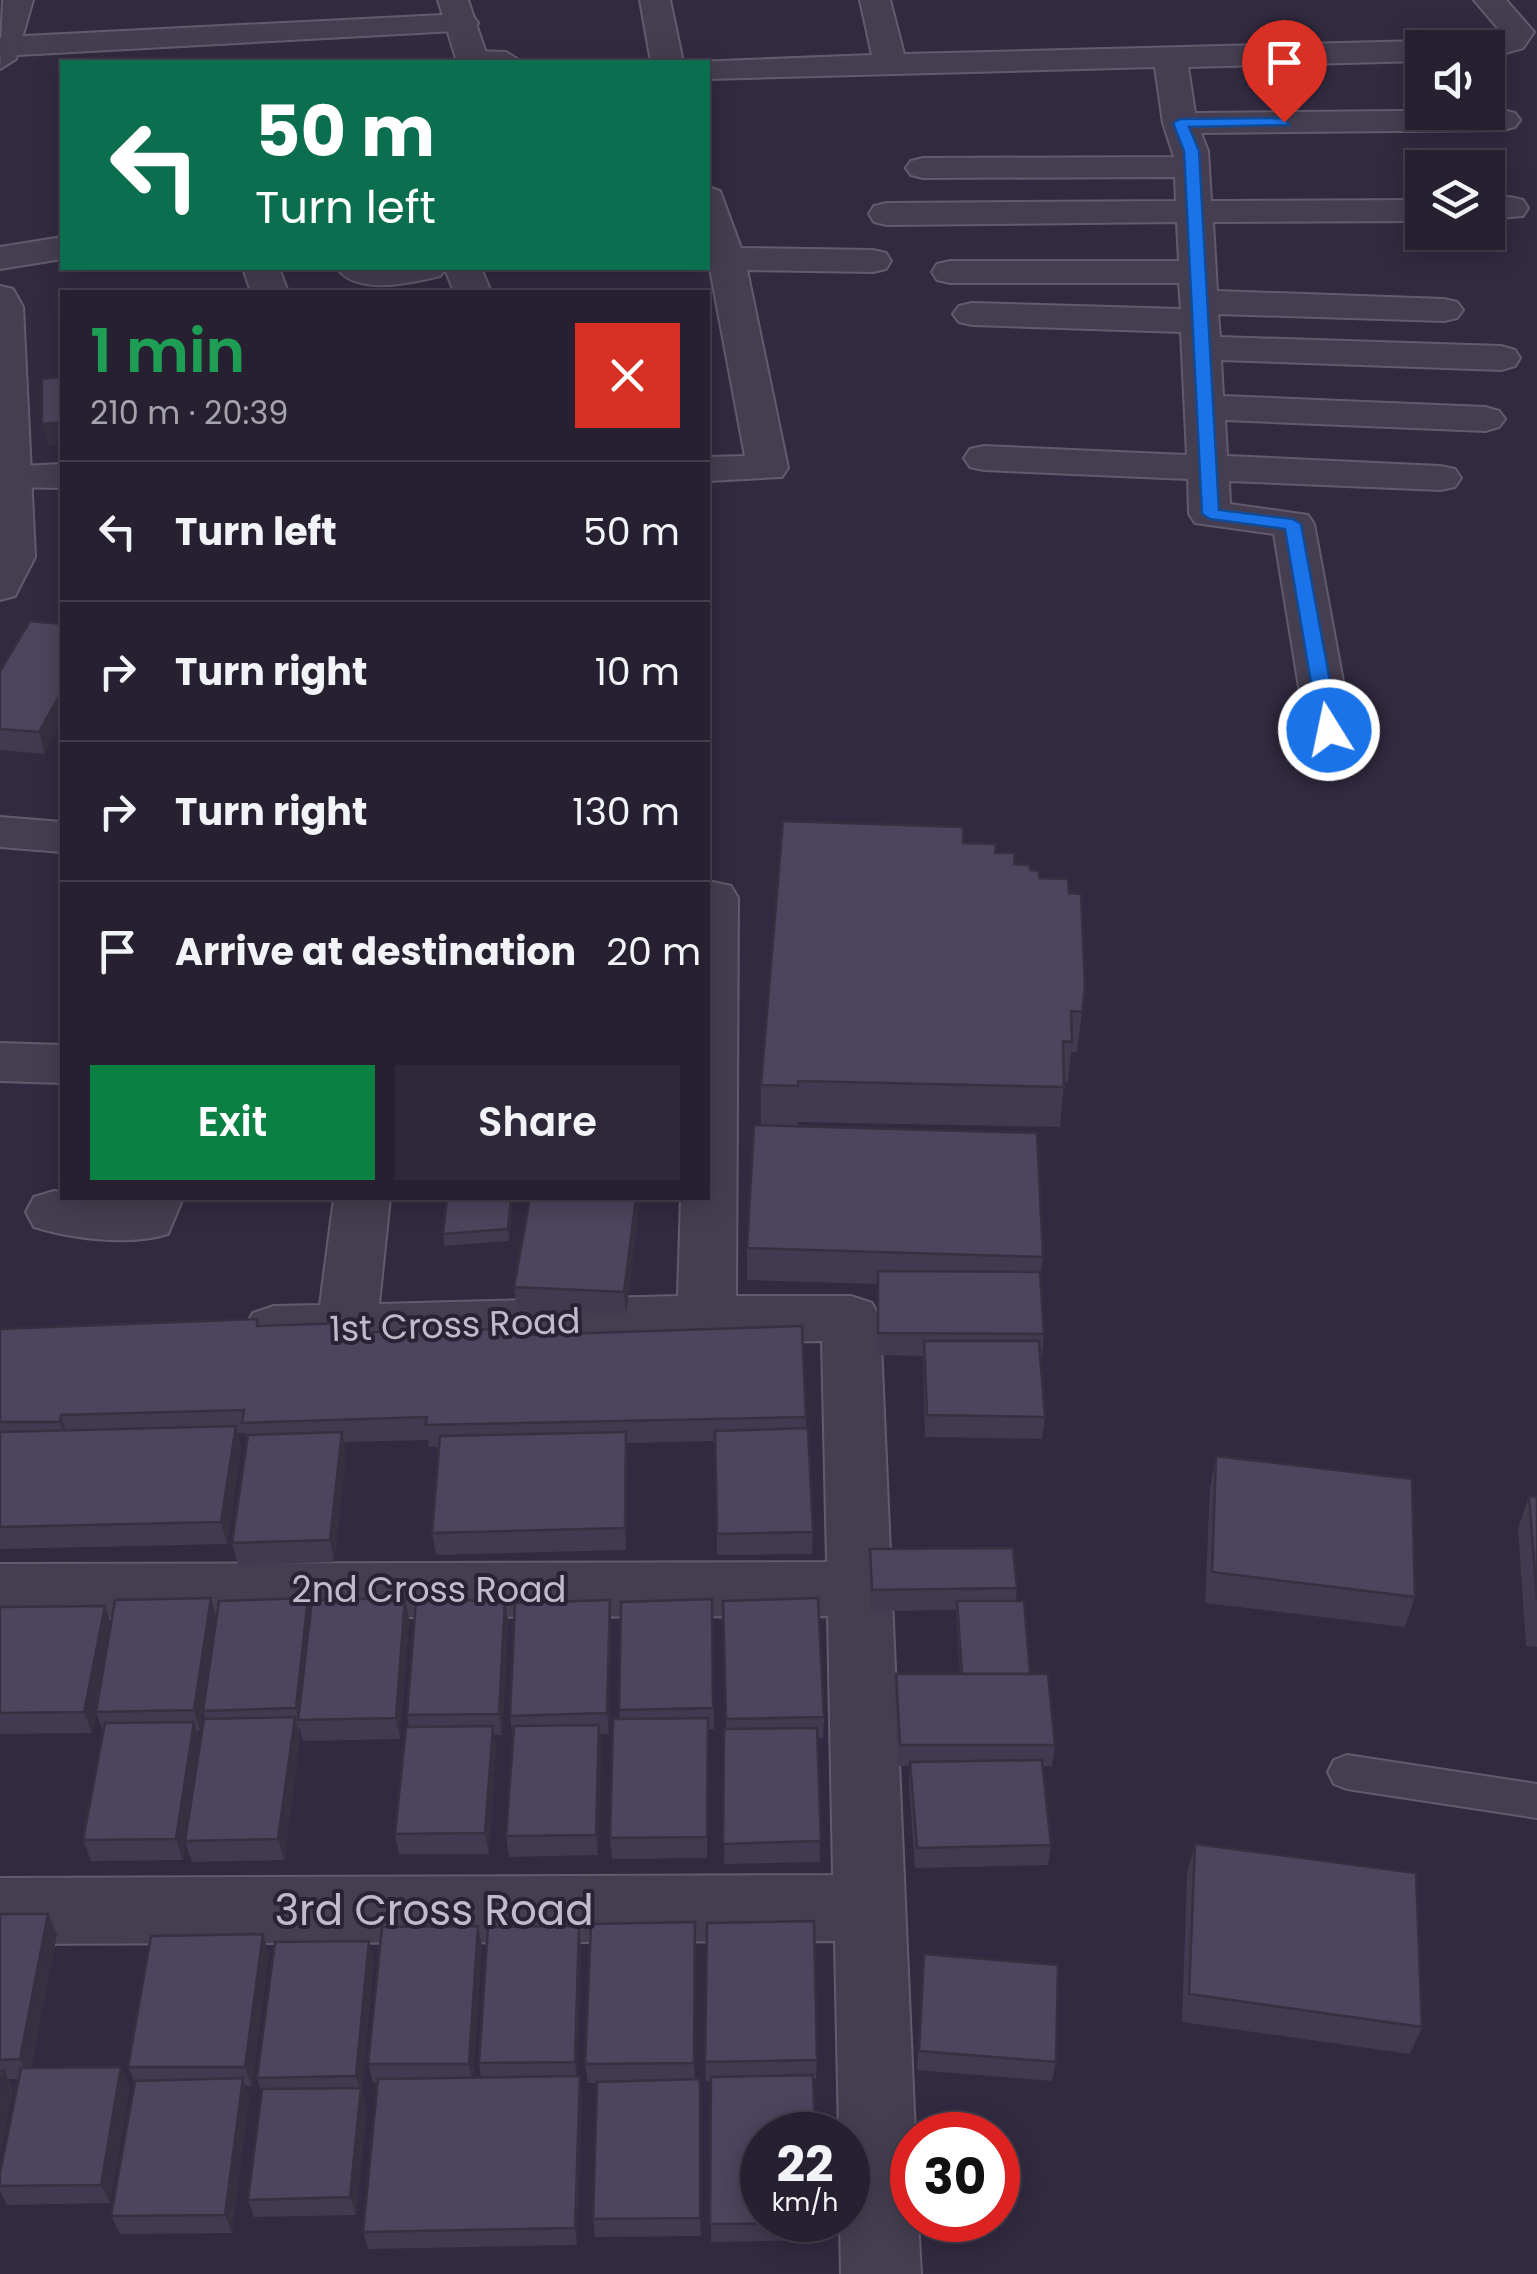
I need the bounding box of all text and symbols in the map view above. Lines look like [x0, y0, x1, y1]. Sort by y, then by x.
pin [1242, 20, 1327, 123]
map controls [1405, 30, 1505, 250]
button: sound [1405, 30, 1505, 130]
icon: arrive [1257, 35, 1312, 90]
text: 50 m [255, 82, 435, 181]
icon: left [90, 100, 220, 230]
button: layers [1405, 150, 1505, 250]
text: Turn left [255, 176, 436, 239]
text: 1 min [90, 309, 245, 393]
button: close [575, 323, 680, 428]
text: 210 m · 20:39 [90, 390, 288, 435]
icon: left [90, 504, 145, 559]
text: Turn left [175, 505, 337, 558]
text: 50 m [583, 505, 680, 558]
icon: right [90, 644, 145, 699]
text: Turn right [175, 645, 367, 698]
text: 10 m [595, 645, 680, 698]
position arrow [1277, 678, 1381, 782]
icon: right [90, 784, 145, 839]
text: Turn right [175, 785, 367, 838]
text: 130 m [572, 785, 680, 838]
icon: arrive [90, 924, 145, 979]
text: Arrive at destination [175, 925, 576, 978]
text: 20 m [606, 925, 701, 978]
button: Exit [90, 1065, 375, 1180]
button: Share [395, 1065, 680, 1180]
street label: 1st Cross Road [329, 1296, 581, 1353]
street label: 2nd Cross Road [292, 1565, 566, 1614]
street label: 3rd Cross Road [274, 1881, 594, 1940]
speed limit sign: 30 [890, 2112, 1020, 2242]
text: 22 [776, 2129, 834, 2200]
text: km/h [772, 2185, 838, 2220]

